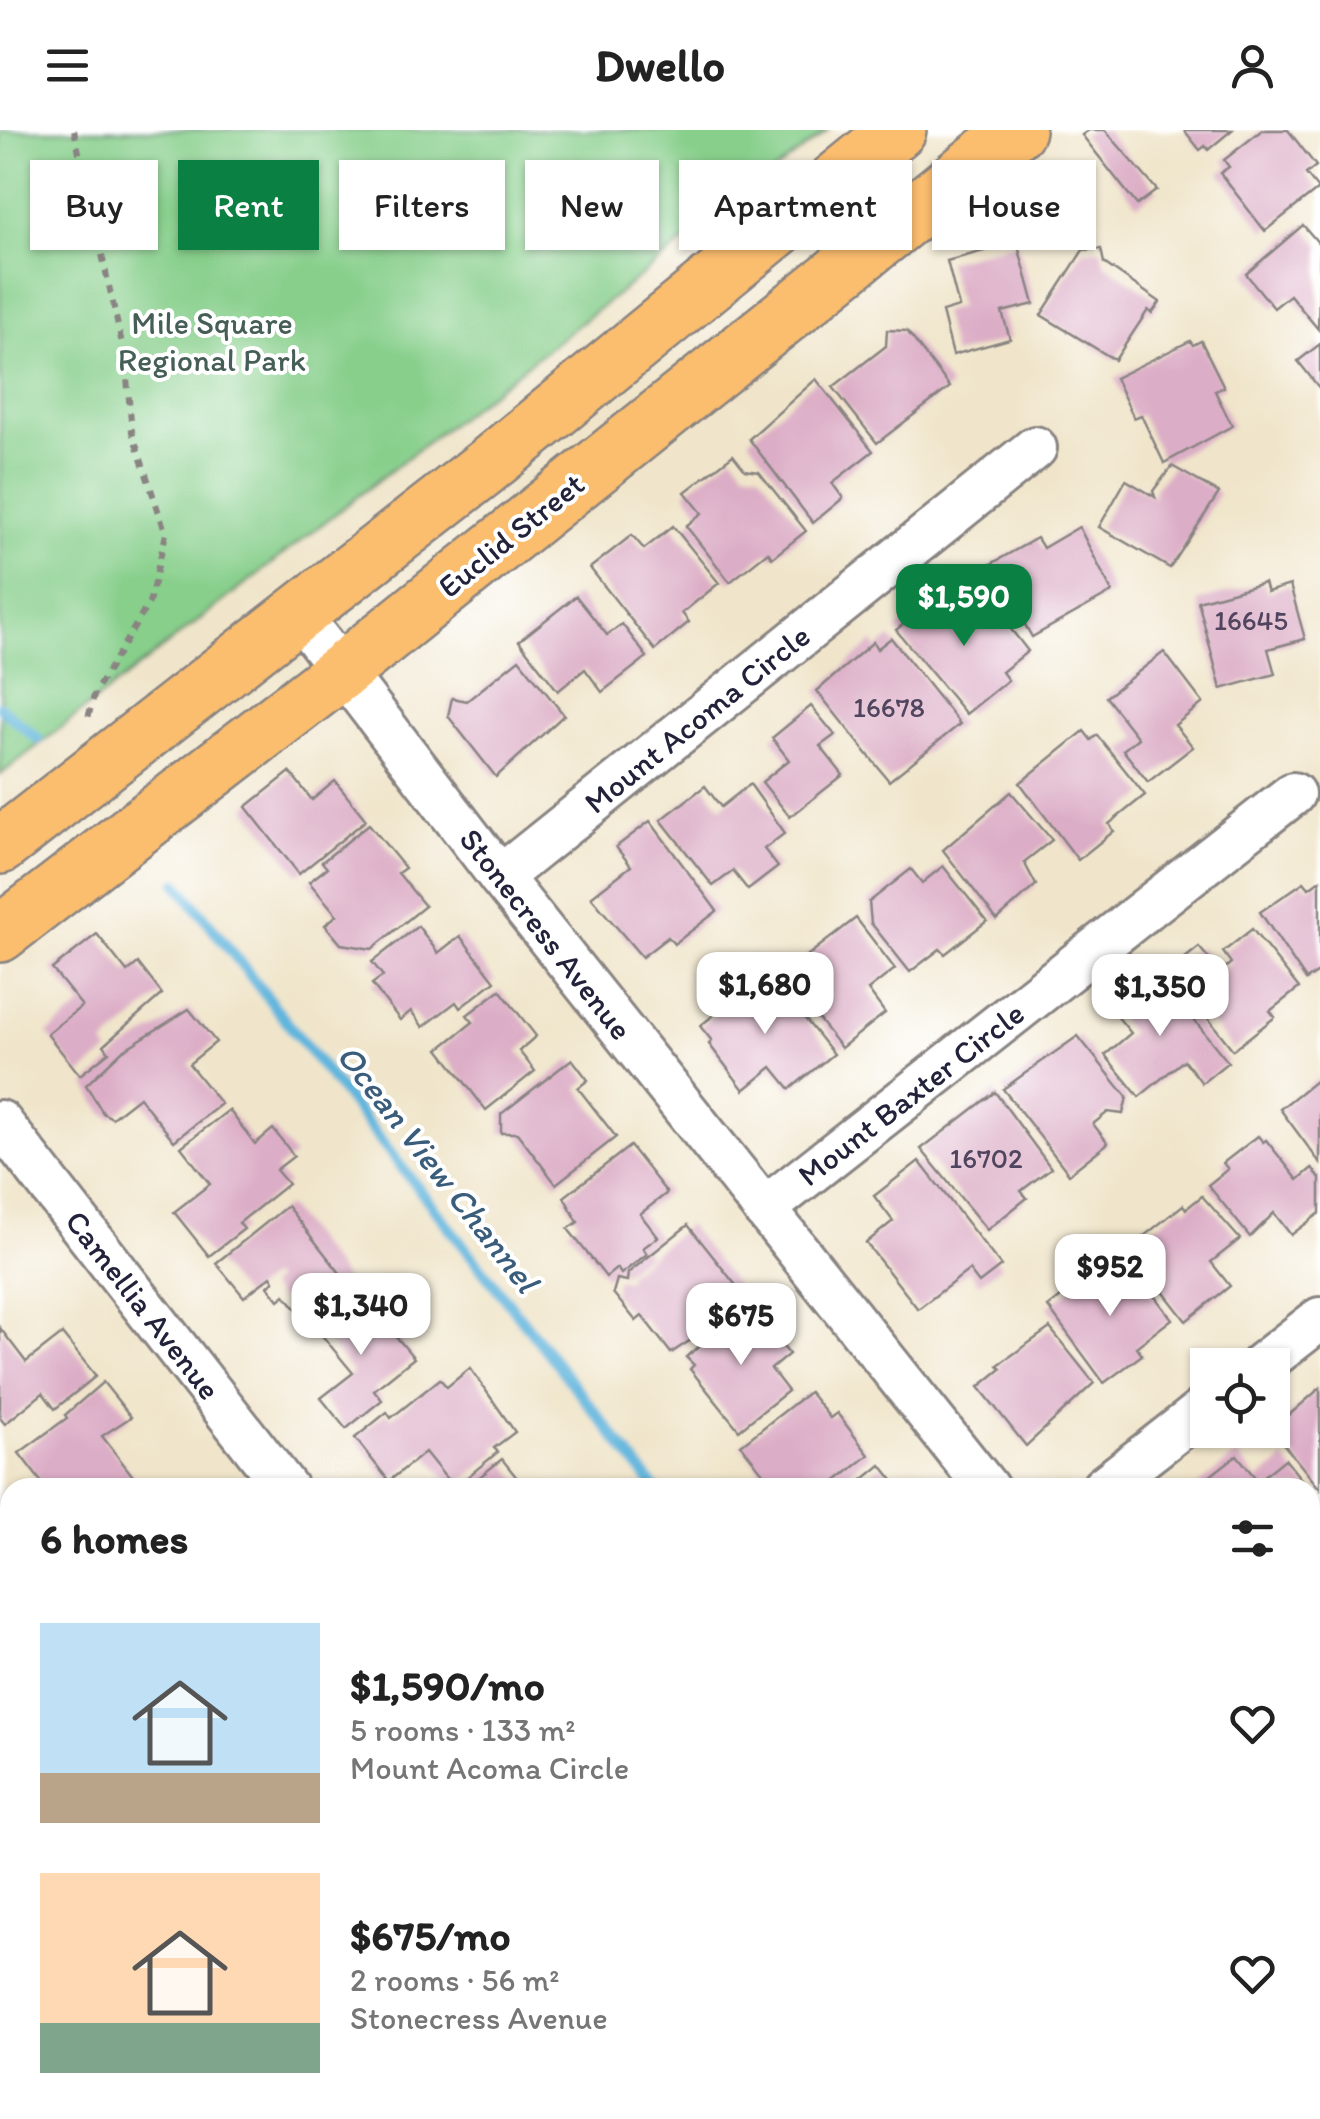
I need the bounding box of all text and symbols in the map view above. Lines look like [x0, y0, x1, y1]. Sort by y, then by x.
icon: menu [40, 38, 95, 93]
text: Dwello [595, 38, 725, 92]
icon: person [1225, 38, 1280, 93]
chip: Buy [30, 160, 158, 250]
chip: Rent [178, 160, 319, 250]
chip: Filters [339, 160, 505, 250]
chip: New [525, 160, 659, 250]
chip: Apartment [679, 160, 912, 250]
chip: House [932, 160, 1096, 250]
park label: Mile Square Regional Park [118, 304, 306, 379]
street label: Euclid Street [430, 465, 592, 605]
pin: $1,590 [883, 564, 1045, 649]
text: $1,590 [918, 577, 1010, 615]
house number: 16645 [1214, 603, 1288, 637]
street label: Mount Acoma Circle [577, 616, 817, 822]
house number: 16678 [853, 690, 925, 724]
street label: Stonecress Avenue [452, 821, 640, 1047]
pin: $1,680 [684, 952, 846, 1037]
pin: $1,350 [1079, 954, 1241, 1039]
text: $1,680 [719, 965, 811, 1003]
text: $1,350 [1114, 967, 1206, 1005]
street label: Mount Baxter Circle [790, 994, 1032, 1194]
water label: Ocean View Channel [328, 1035, 549, 1302]
house number: 16702 [949, 1141, 1023, 1175]
street label: Camellia Avenue [57, 1203, 229, 1407]
pin: $952 [1051, 1234, 1169, 1319]
text: $952 [1077, 1247, 1143, 1285]
pin: $1,340 [280, 1273, 442, 1358]
pin: $675 [682, 1283, 800, 1368]
text: $1,340 [313, 1286, 409, 1324]
text: $675 [708, 1296, 774, 1334]
map controls [1190, 1348, 1290, 1448]
button: locate [1190, 1348, 1290, 1448]
icon: filters [1225, 1511, 1280, 1566]
text: 6 homes [40, 1513, 188, 1564]
text: $1,590/mo [350, 1660, 545, 1711]
icon: home [120, 1663, 240, 1783]
icon: heart [1225, 1696, 1280, 1751]
text: 5 rooms · 133 m² [350, 1711, 575, 1749]
text: Mount Acoma Circle [350, 1749, 629, 1787]
text: $675/mo [350, 1910, 511, 1961]
icon: home [120, 1913, 240, 2033]
icon: heart [1225, 1946, 1280, 2001]
text: 2 rooms · 56 m² [350, 1961, 559, 1999]
text: Stonecress Avenue [350, 1999, 608, 2037]

